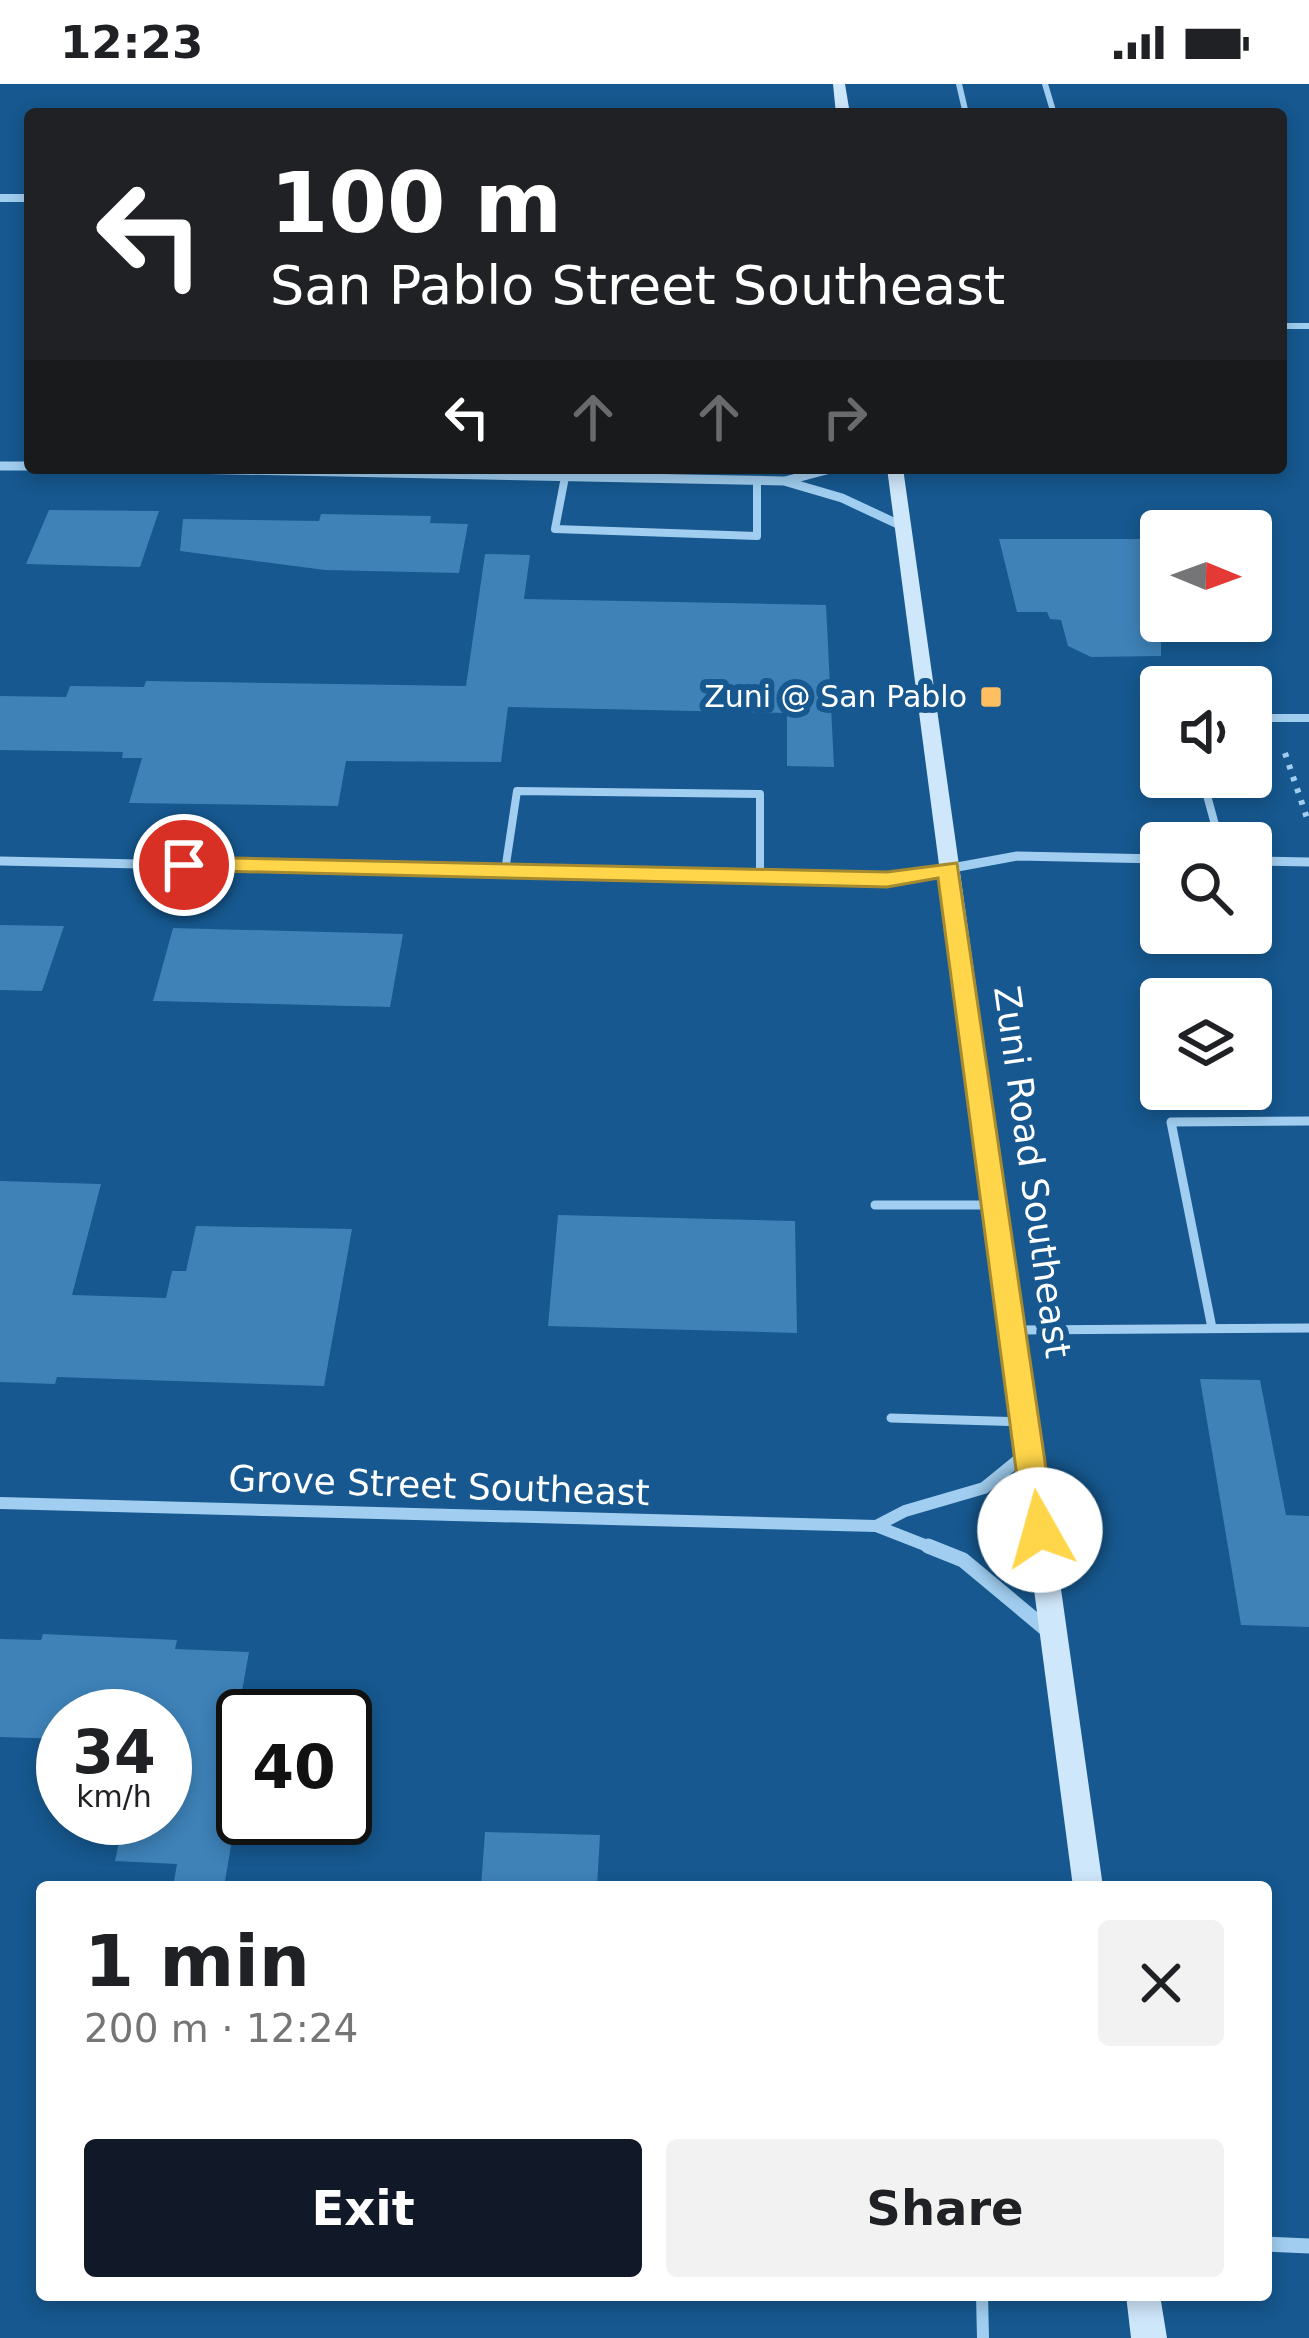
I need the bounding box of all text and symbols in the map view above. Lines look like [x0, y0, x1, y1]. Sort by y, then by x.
text: 12:23 [60, 16, 203, 69]
text: 100 m [270, 154, 562, 252]
icon: left [72, 156, 228, 312]
text: San Pablo Street Southeast [270, 254, 1005, 317]
icon: left [434, 384, 500, 450]
icon: ahead [560, 384, 626, 450]
icon: ahead [686, 384, 752, 450]
icon: right [812, 384, 878, 450]
north arrow [1140, 510, 1272, 642]
map controls [1140, 510, 1272, 1110]
button: sound [1140, 666, 1272, 798]
place label: Zuni @ San Pablo [704, 679, 967, 714]
marker: Zuni @ San Pablo [978, 684, 1004, 710]
pin [133, 814, 235, 916]
button: search [1140, 822, 1272, 954]
icon: arrive [151, 832, 217, 898]
button: layers [1140, 978, 1272, 1110]
street label: Zuni Road Southeast [986, 983, 1079, 1361]
street label: Grove Street Southeast [228, 1458, 650, 1513]
position arrow [977, 1467, 1103, 1593]
speed limit sign: 40 [216, 1689, 372, 1845]
text: 34 [72, 1717, 156, 1787]
text: km/h [76, 1779, 152, 1814]
text: 1 min [84, 1919, 310, 2003]
button: close [1098, 1920, 1224, 2046]
text: 200 m · 12:24 [84, 2006, 358, 2051]
button: Exit [84, 2139, 642, 2277]
button: Share [666, 2139, 1224, 2277]

